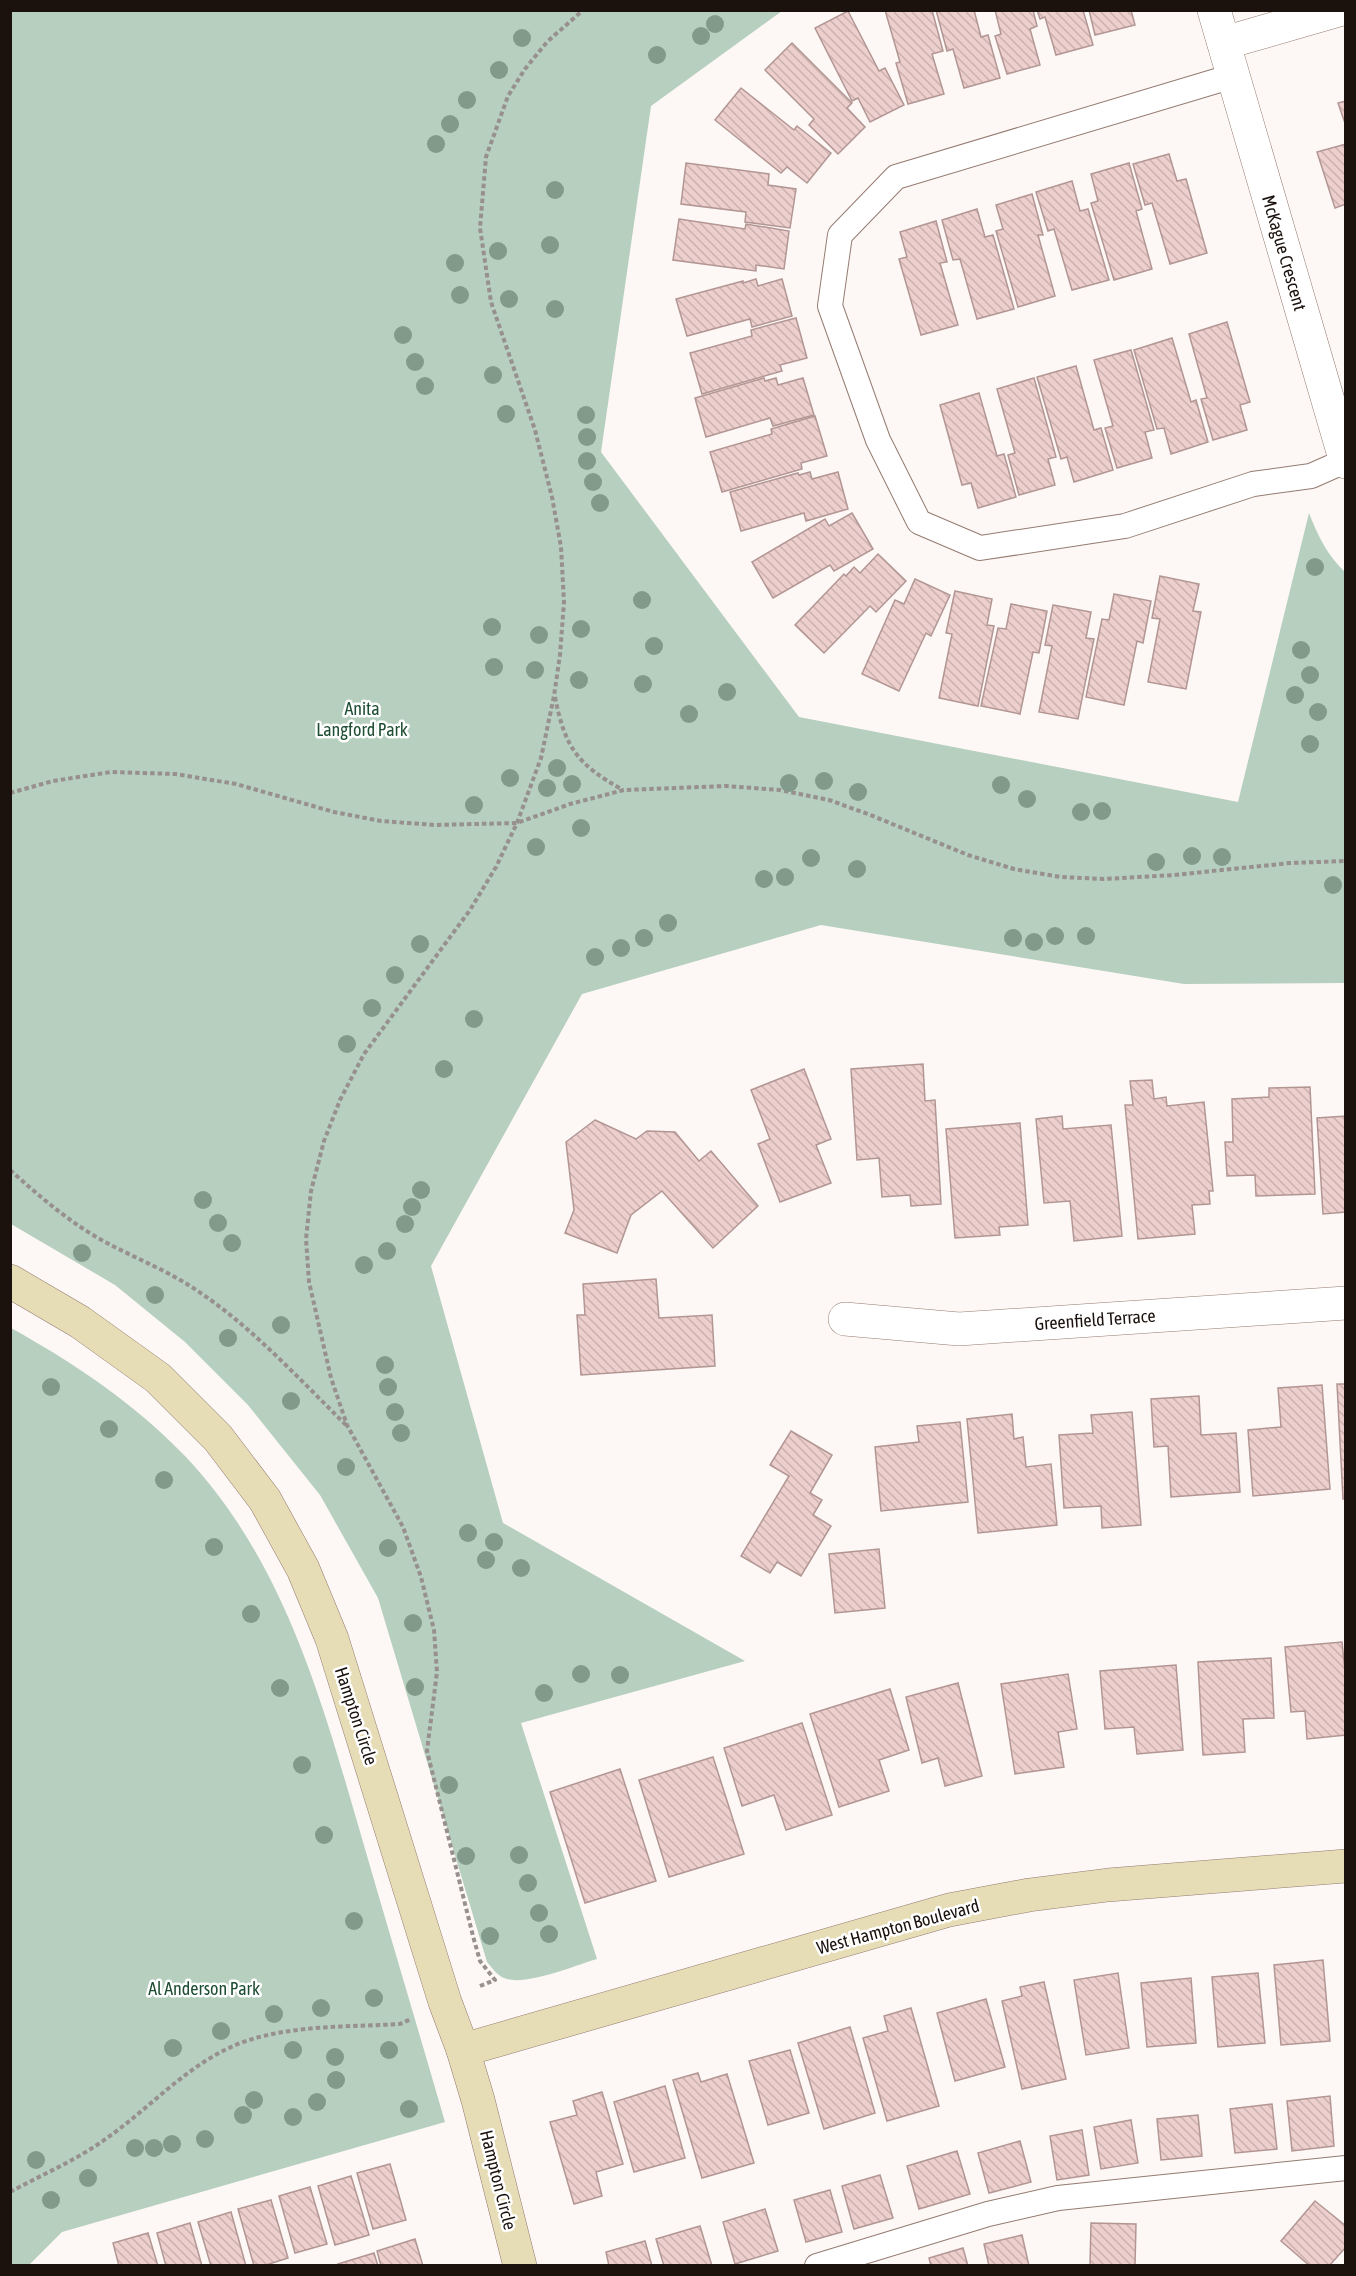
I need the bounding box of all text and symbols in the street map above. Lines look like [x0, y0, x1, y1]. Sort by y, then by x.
street label: McKague Crescent [1258, 193, 1311, 313]
park label: Anita Langford Park [316, 698, 408, 740]
street label: Greenfield Terrace [1034, 1305, 1156, 1334]
street label: Hampton Circle [331, 1664, 382, 1768]
street label: West Hampton Boulevard [814, 1895, 981, 1958]
park label: Al Anderson Park [148, 1978, 260, 1999]
street label: Hampton Circle [476, 2128, 521, 2232]

